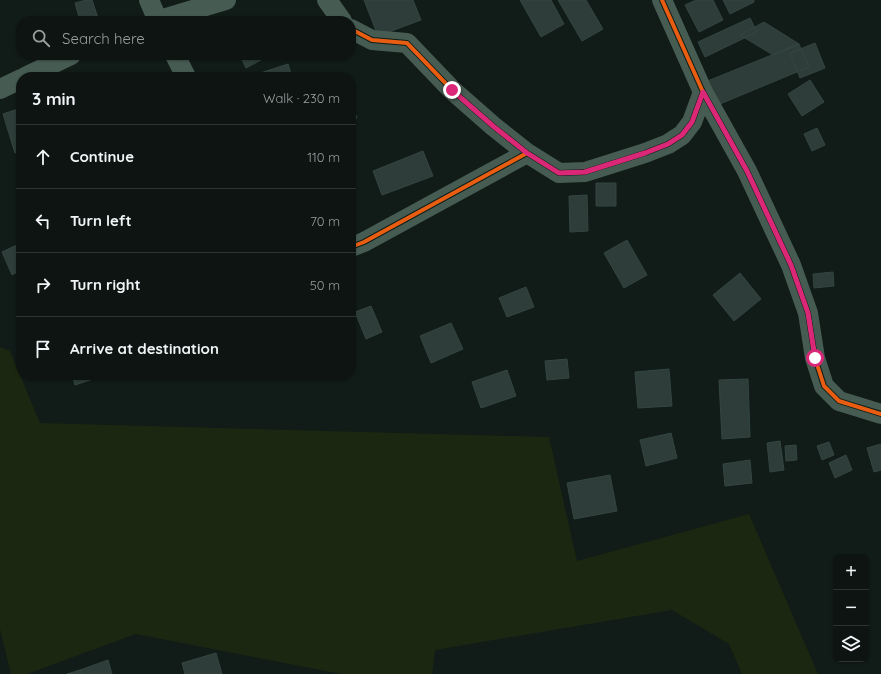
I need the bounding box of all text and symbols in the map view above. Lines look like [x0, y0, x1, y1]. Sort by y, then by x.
search box [16, 16, 356, 60]
icon: search [30, 27, 52, 49]
text: Search here [62, 29, 145, 48]
route end [443, 81, 461, 99]
text: 3 min [32, 88, 76, 109]
text: Walk · 230 m [263, 90, 340, 106]
icon: ahead [32, 146, 54, 168]
text: Continue [70, 147, 134, 166]
text: 110 m [307, 149, 340, 165]
icon: left [32, 210, 54, 232]
text: Turn left [70, 211, 132, 230]
text: 70 m [310, 213, 340, 229]
icon: right [32, 274, 54, 296]
text: Turn right [70, 275, 141, 294]
text: 50 m [310, 277, 340, 293]
icon: arrive [32, 338, 54, 360]
text: Arrive at destination [70, 339, 219, 358]
route start [806, 349, 824, 367]
map controls [833, 554, 869, 662]
button: + [833, 554, 869, 590]
button: − [833, 590, 869, 626]
button: layers [833, 626, 869, 662]

